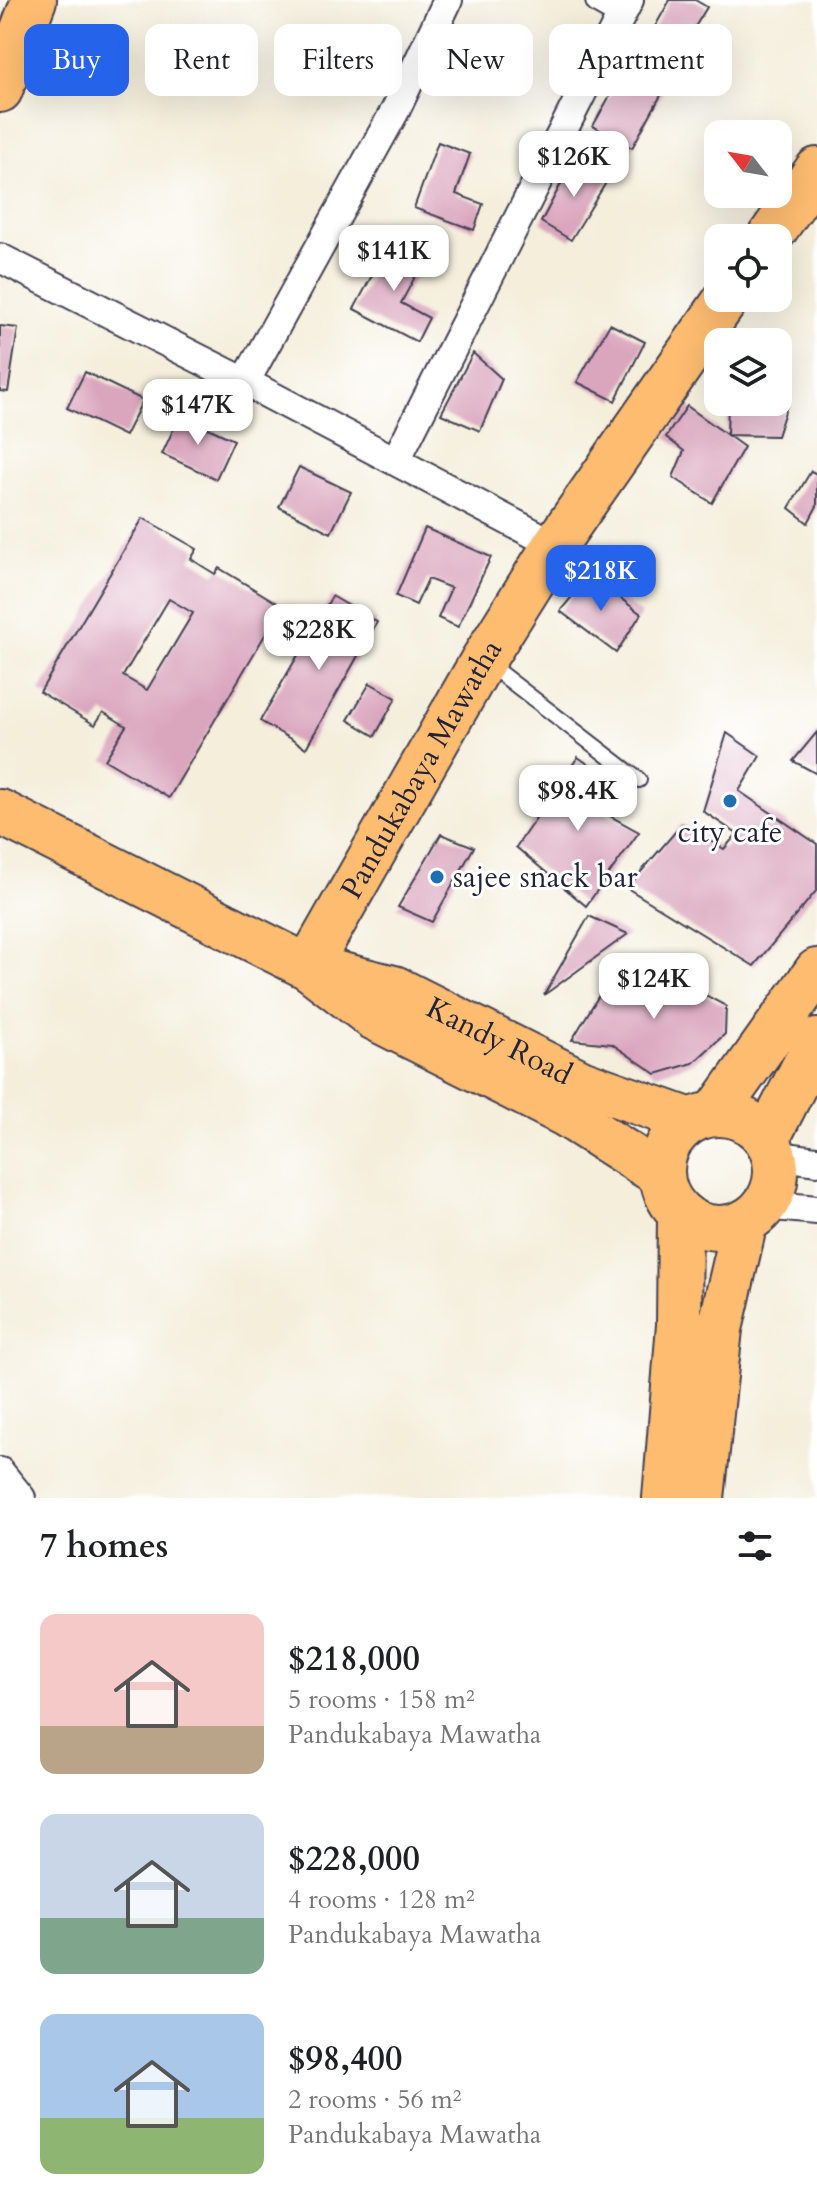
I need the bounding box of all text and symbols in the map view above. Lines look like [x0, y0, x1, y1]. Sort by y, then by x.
chip: Buy [24, 24, 129, 96]
chip: Rent [145, 24, 258, 96]
chip: Filters [274, 24, 402, 96]
chip: New [418, 24, 533, 96]
chip: Apartment [549, 24, 732, 96]
north arrow [704, 120, 792, 208]
map controls [704, 120, 792, 416]
pin: $126K [518, 131, 630, 199]
text: $126K [537, 139, 611, 174]
button: locate [704, 224, 792, 312]
pin: $141K [338, 225, 450, 293]
text: $141K [357, 233, 431, 268]
button: layers [704, 328, 792, 416]
pin: $147K [142, 379, 254, 447]
text: $147K [161, 387, 235, 422]
pin: $218K [545, 545, 657, 613]
text: $218K [564, 553, 638, 588]
pin: $228K [263, 604, 375, 672]
text: $228K [282, 612, 356, 647]
street label: Pandukabaya Mawatha [331, 631, 511, 906]
pin: $98.4K [513, 765, 643, 833]
text: $98.4K [537, 773, 619, 808]
marker: city cafe [721, 792, 739, 810]
place label: city cafe [678, 812, 782, 853]
place label: sajee snack bar [453, 857, 638, 898]
marker: sajee snack bar [428, 868, 446, 886]
pin: $124K [598, 953, 710, 1021]
text: $124K [617, 961, 691, 996]
street label: Kandy Road [419, 987, 579, 1095]
text: 7 homes [40, 1523, 168, 1569]
icon: filters [733, 1524, 777, 1568]
text: $218,000 [288, 1636, 420, 1682]
icon: home [104, 1646, 200, 1742]
text: 5 rooms · 158 m² [288, 1682, 475, 1717]
text: Pandukabaya Mawatha [288, 1717, 541, 1752]
text: $228,000 [288, 1836, 420, 1882]
icon: home [104, 1846, 200, 1942]
text: 4 rooms · 128 m² [288, 1882, 475, 1917]
text: Pandukabaya Mawatha [288, 1917, 541, 1952]
text: $98,400 [288, 2036, 402, 2082]
icon: home [104, 2046, 200, 2142]
text: 2 rooms · 56 m² [288, 2082, 461, 2117]
text: Pandukabaya Mawatha [288, 2117, 541, 2152]

